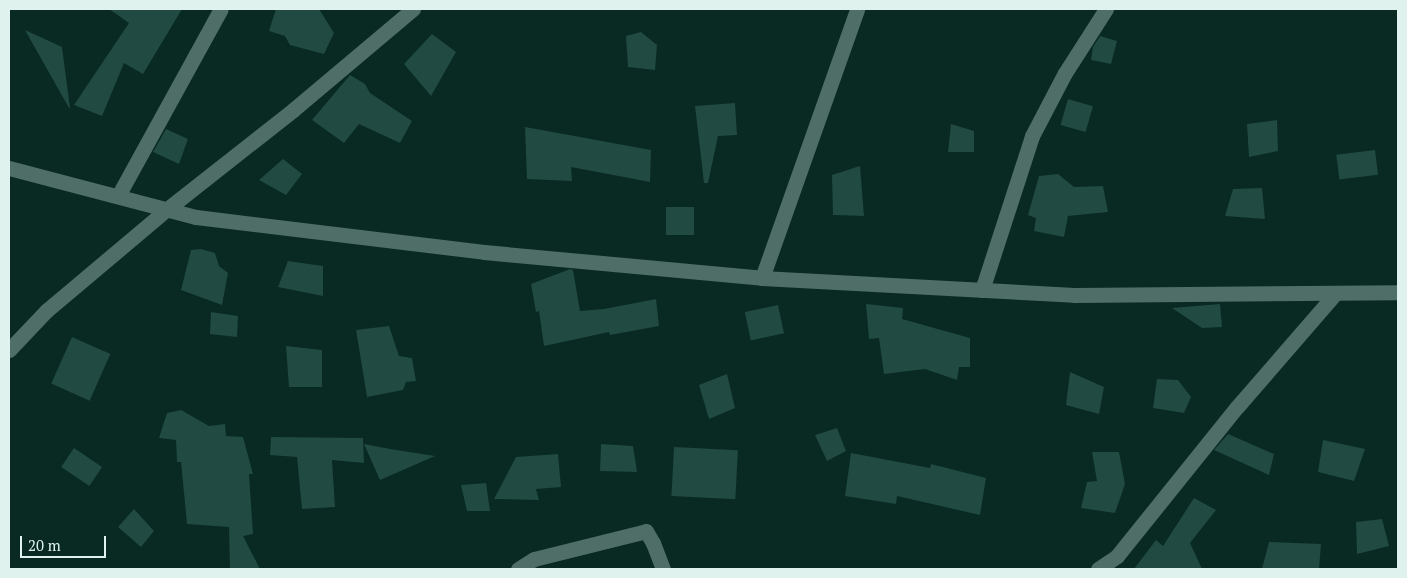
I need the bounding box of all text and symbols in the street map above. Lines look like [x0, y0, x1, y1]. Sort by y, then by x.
scale bar [22, 526, 109, 558]
text: 20 m [28, 535, 61, 555]

